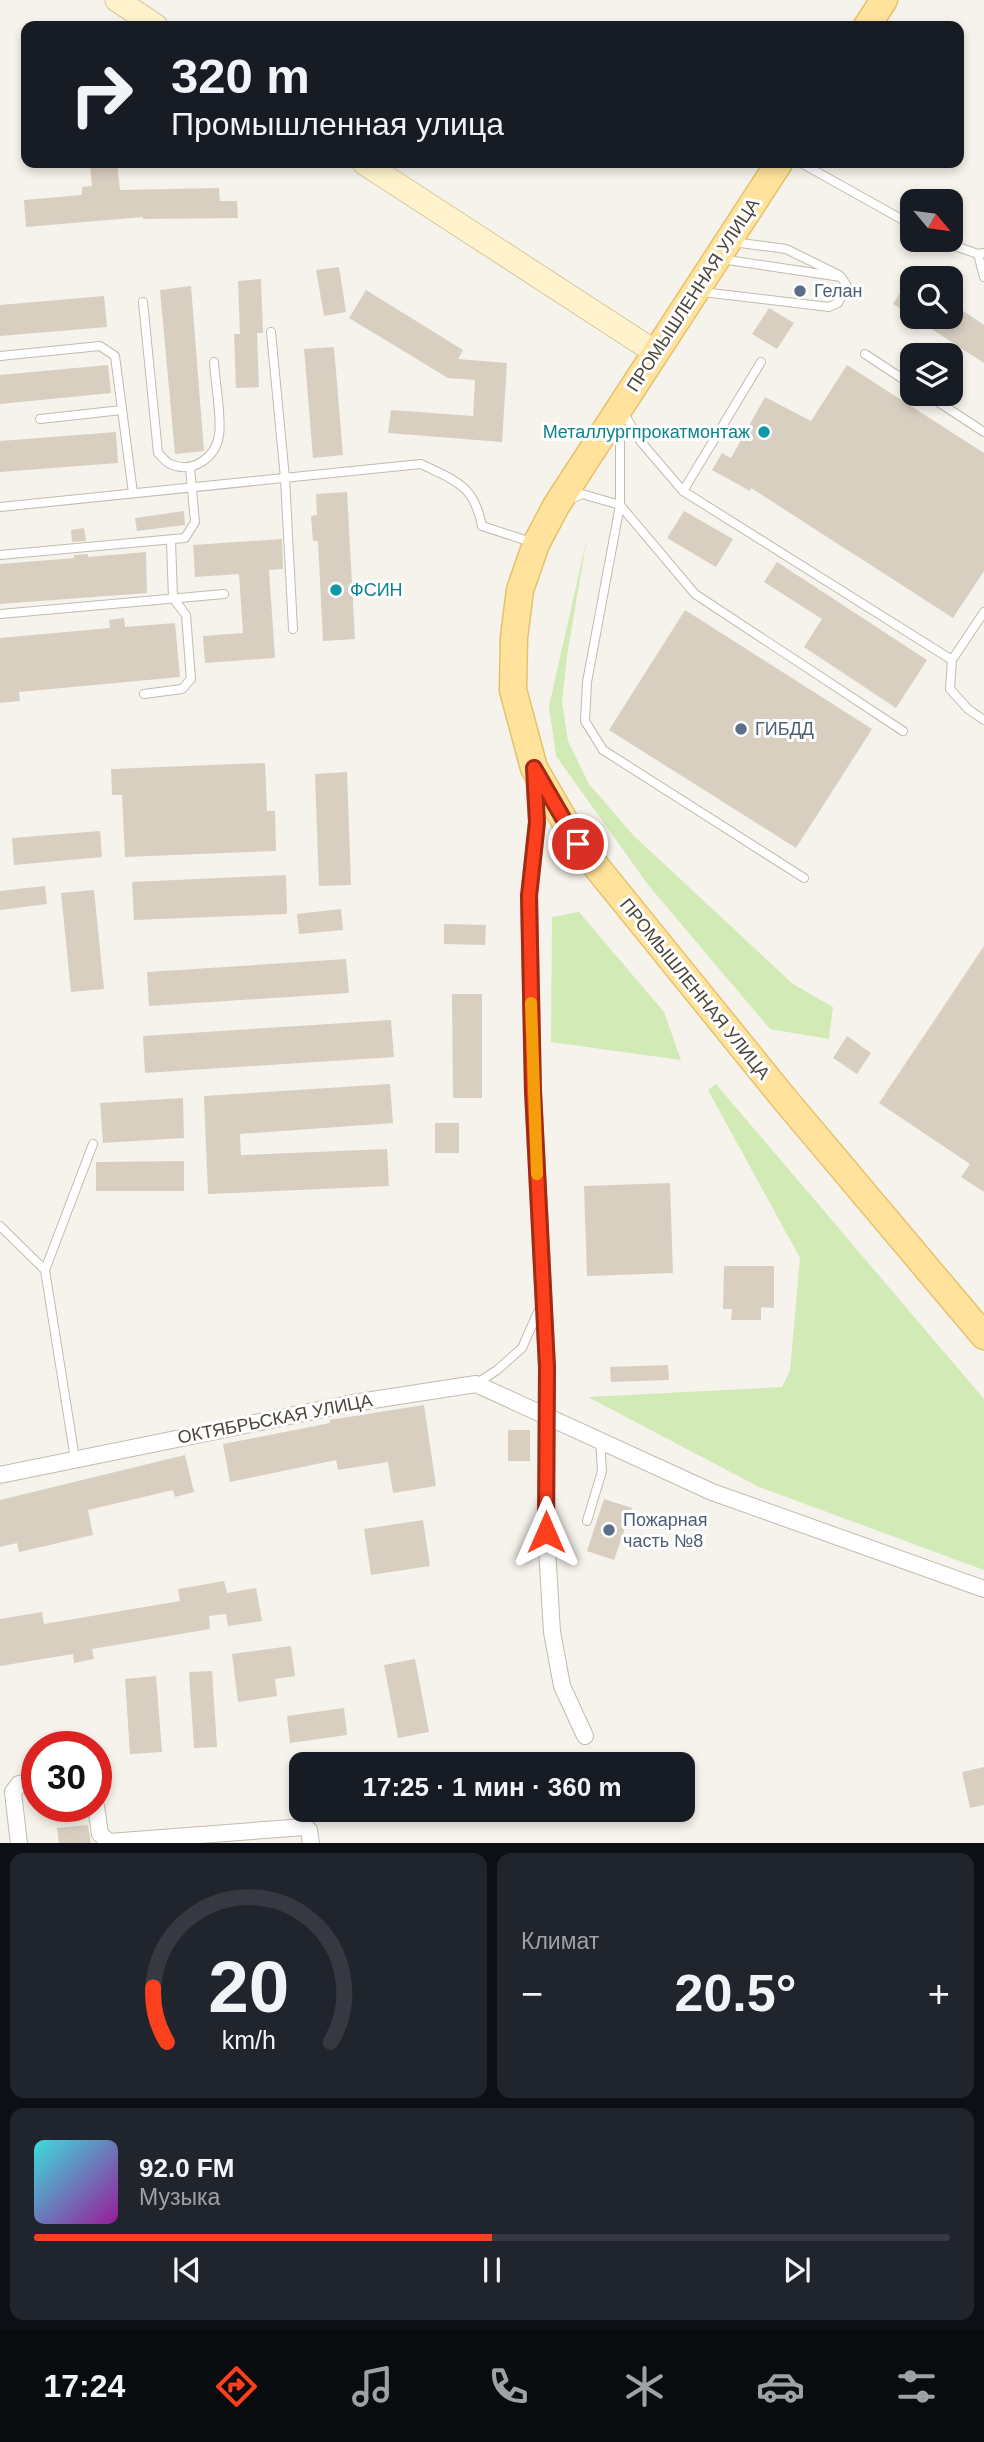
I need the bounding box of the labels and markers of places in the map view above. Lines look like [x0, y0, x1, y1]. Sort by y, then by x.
place label: Гелан [814, 281, 862, 301]
marker: Гелан [792, 283, 808, 299]
place label: Металлургпрокатмонтаж [543, 422, 750, 442]
marker: Металлургпрокатмонтаж [756, 424, 772, 440]
place label: ФСИН [350, 580, 403, 600]
marker: ФСИН [328, 582, 344, 598]
place label: ГИБДД [755, 719, 814, 739]
marker: ГИБДД [733, 721, 749, 737]
pin [548, 814, 608, 874]
place label: Пожарная часть №8 [623, 1510, 708, 1551]
marker: Пожарная часть №8 [601, 1522, 617, 1538]

